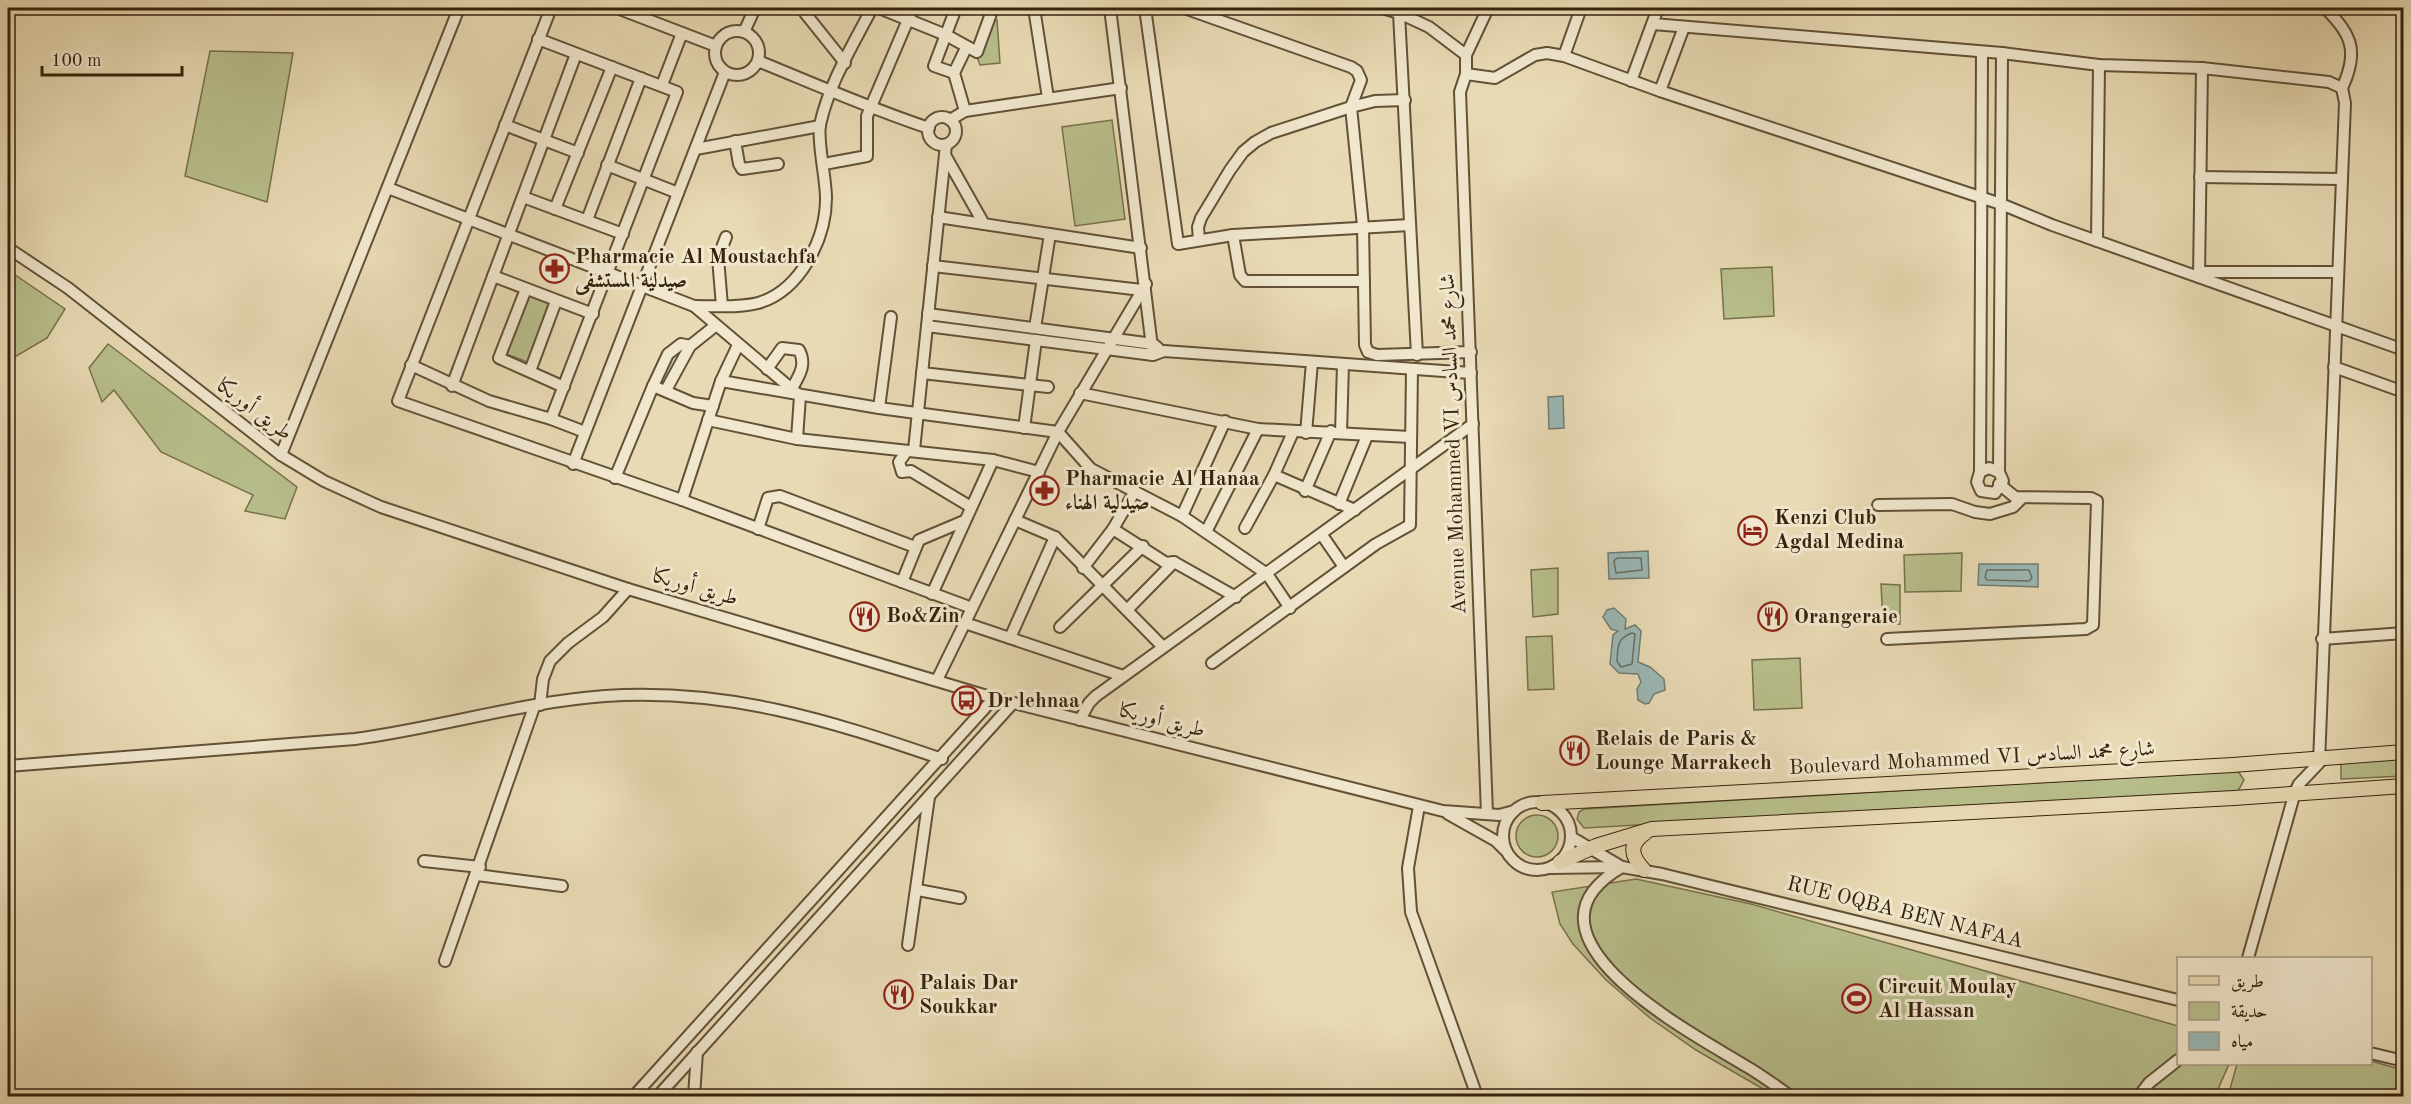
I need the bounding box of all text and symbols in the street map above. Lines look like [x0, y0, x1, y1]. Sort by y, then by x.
scale bar [42, 39, 182, 77]
text: 100 m [51, 52, 102, 70]
place label: Pharmacie Al Moustachfa صيدلية المستشفى [574, 247, 817, 296]
pharmacy icon: Pharmacie Al Moustachfa صيدلية المستشفى [538, 253, 570, 285]
street label: Avenue Mohammed VI شارع محمد السادس [1438, 273, 1476, 615]
street label: طريق أوريكا [212, 370, 299, 446]
place label: Pharmacie Al Hanaa صيدلية الهناء [1065, 469, 1260, 514]
pharmacy icon: Pharmacie Al Hanaa صيدلية الهناء [1028, 475, 1060, 507]
place label: Kenzi Club Agdal Medina [1774, 508, 1905, 553]
hotel icon: Kenzi Club Agdal Medina [1737, 514, 1769, 546]
street label: طريق أوريكا [650, 560, 742, 611]
restaurant icon: Bo&Zin [849, 600, 881, 632]
restaurant icon: Orangeraie [1757, 601, 1789, 633]
place label: Bo&Zin [886, 606, 960, 627]
place label: Orangeraie [1794, 607, 1898, 628]
bus stop icon: Dr lehnaa [950, 685, 982, 717]
place label: Dr lehnaa [987, 691, 1080, 712]
street label: طريق أوريكا [1117, 694, 1208, 743]
place label: Relais de Paris & Lounge Marrakech [1595, 729, 1772, 774]
restaurant icon: Relais de Paris & Lounge Marrakech [1558, 735, 1590, 767]
street label: Boulevard Mohammed VI شارع محمد السادس [1788, 739, 2156, 785]
street label: RUE OQBA BEN NAFAA [1785, 873, 2025, 953]
legend [2177, 957, 2372, 1065]
place label: Palais Dar Soukkar [919, 973, 1018, 1018]
text: طريق [2231, 973, 2264, 993]
place label: Circuit Moulay Al Hassan [1878, 977, 2017, 1022]
restaurant icon: Palais Dar Soukkar [882, 979, 914, 1011]
sports icon: Circuit Moulay Al Hassan [1841, 983, 1873, 1015]
text: حديقة [2231, 1003, 2267, 1022]
text: مياه [2231, 1033, 2253, 1051]

